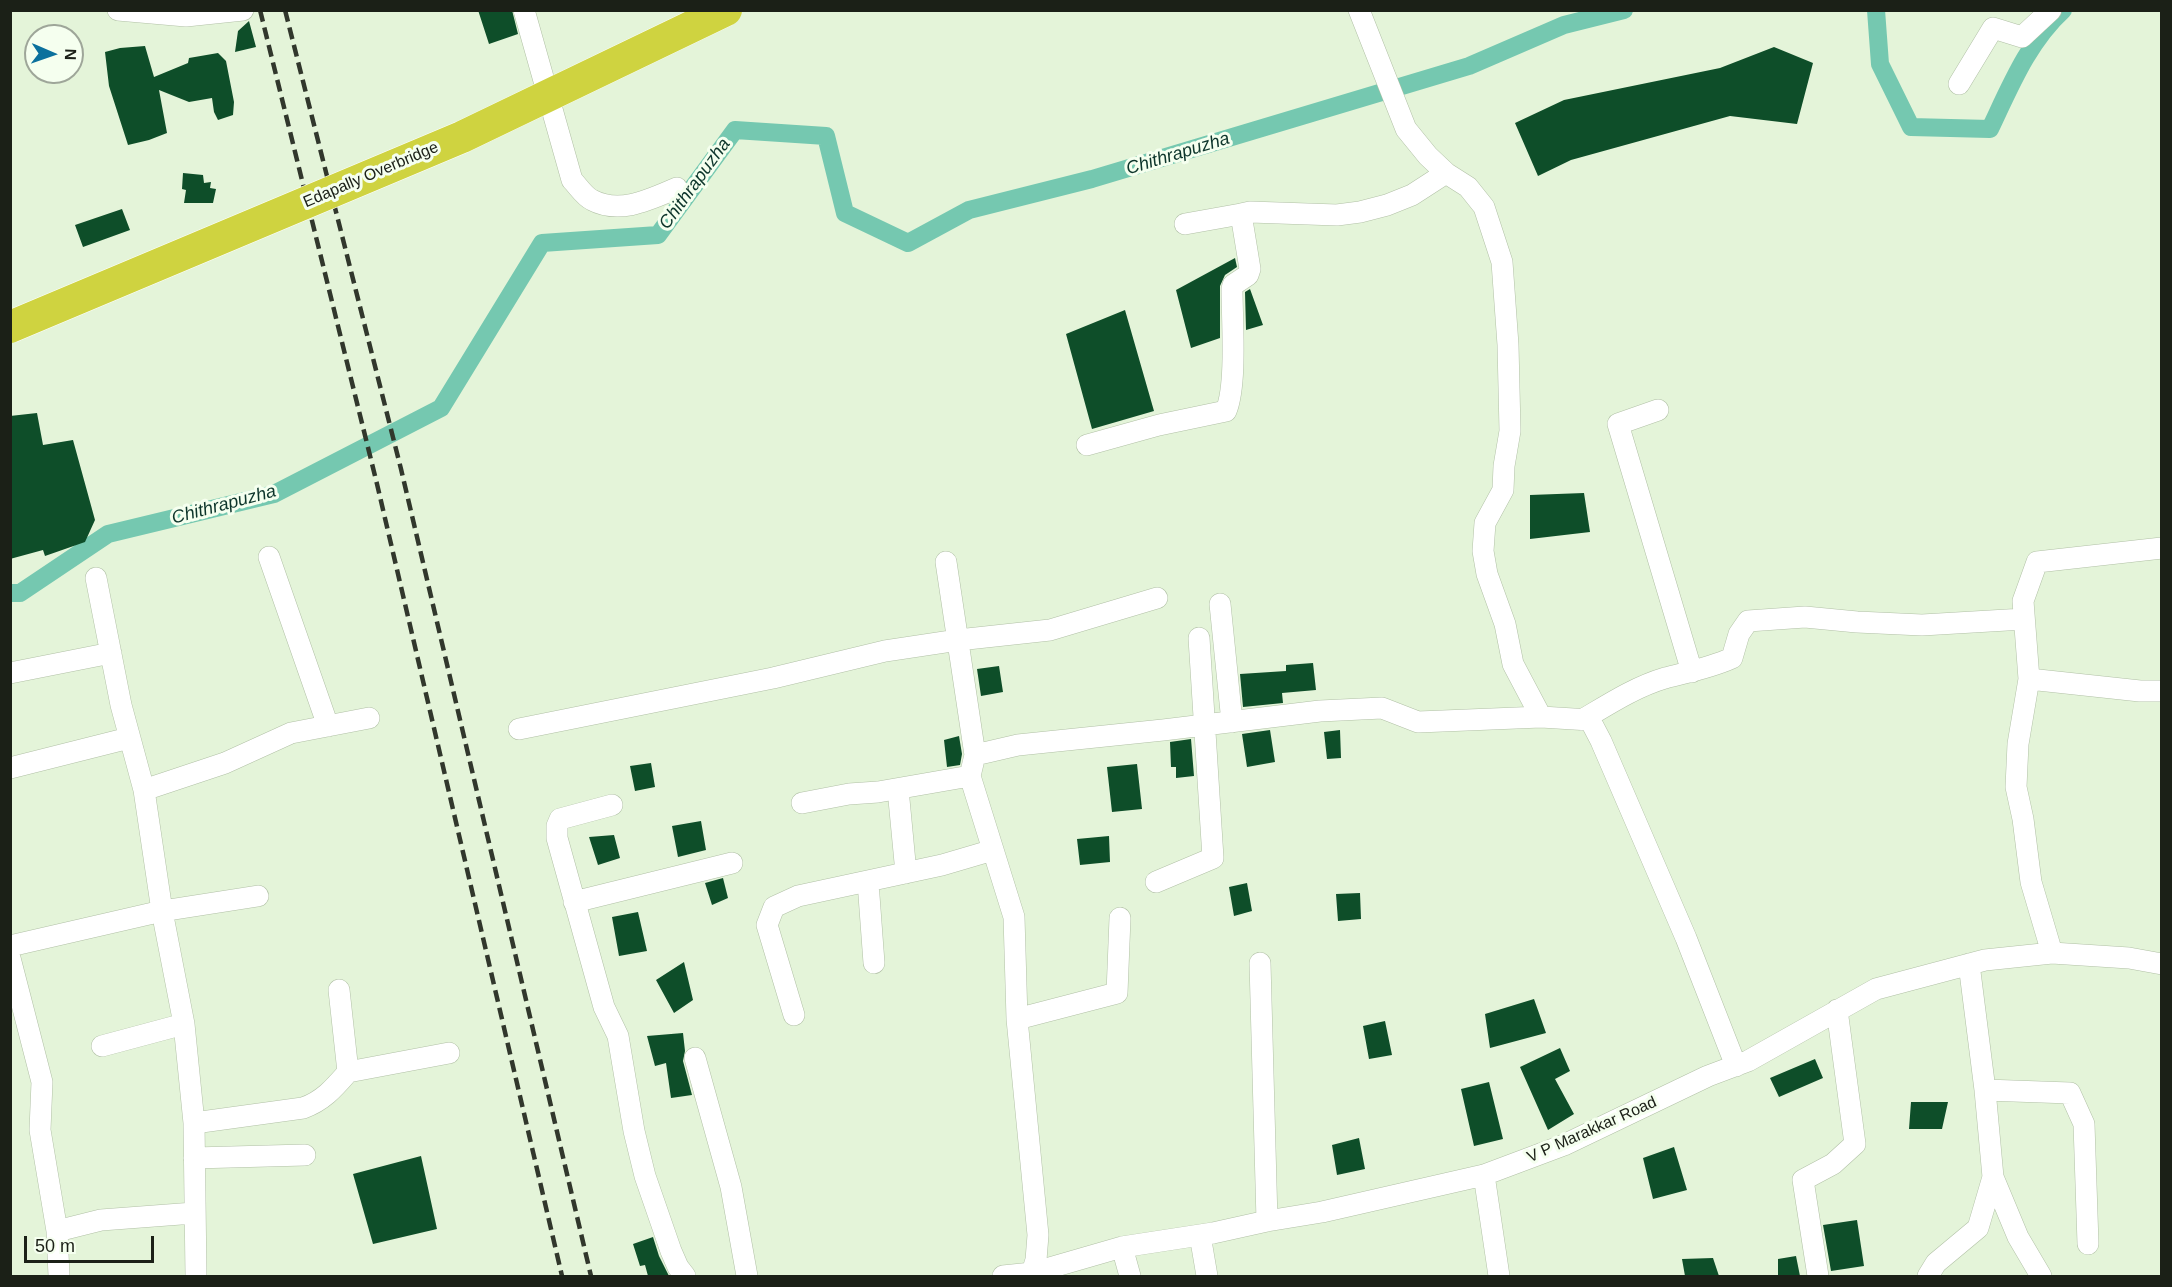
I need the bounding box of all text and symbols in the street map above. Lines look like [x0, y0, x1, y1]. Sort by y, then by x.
north arrow [24, 24, 84, 84]
text: N [62, 49, 79, 61]
water label: Chithrapuzha [1124, 128, 1232, 180]
water label: Chithrapuzha [655, 134, 735, 234]
street label: Edapally Overbridge [301, 138, 441, 212]
water label: Chithrapuzha [169, 481, 279, 529]
street label: V P Marakkar Road [1524, 1093, 1660, 1167]
scale bar [27, 1224, 158, 1262]
text: 50 m [35, 1236, 75, 1256]

